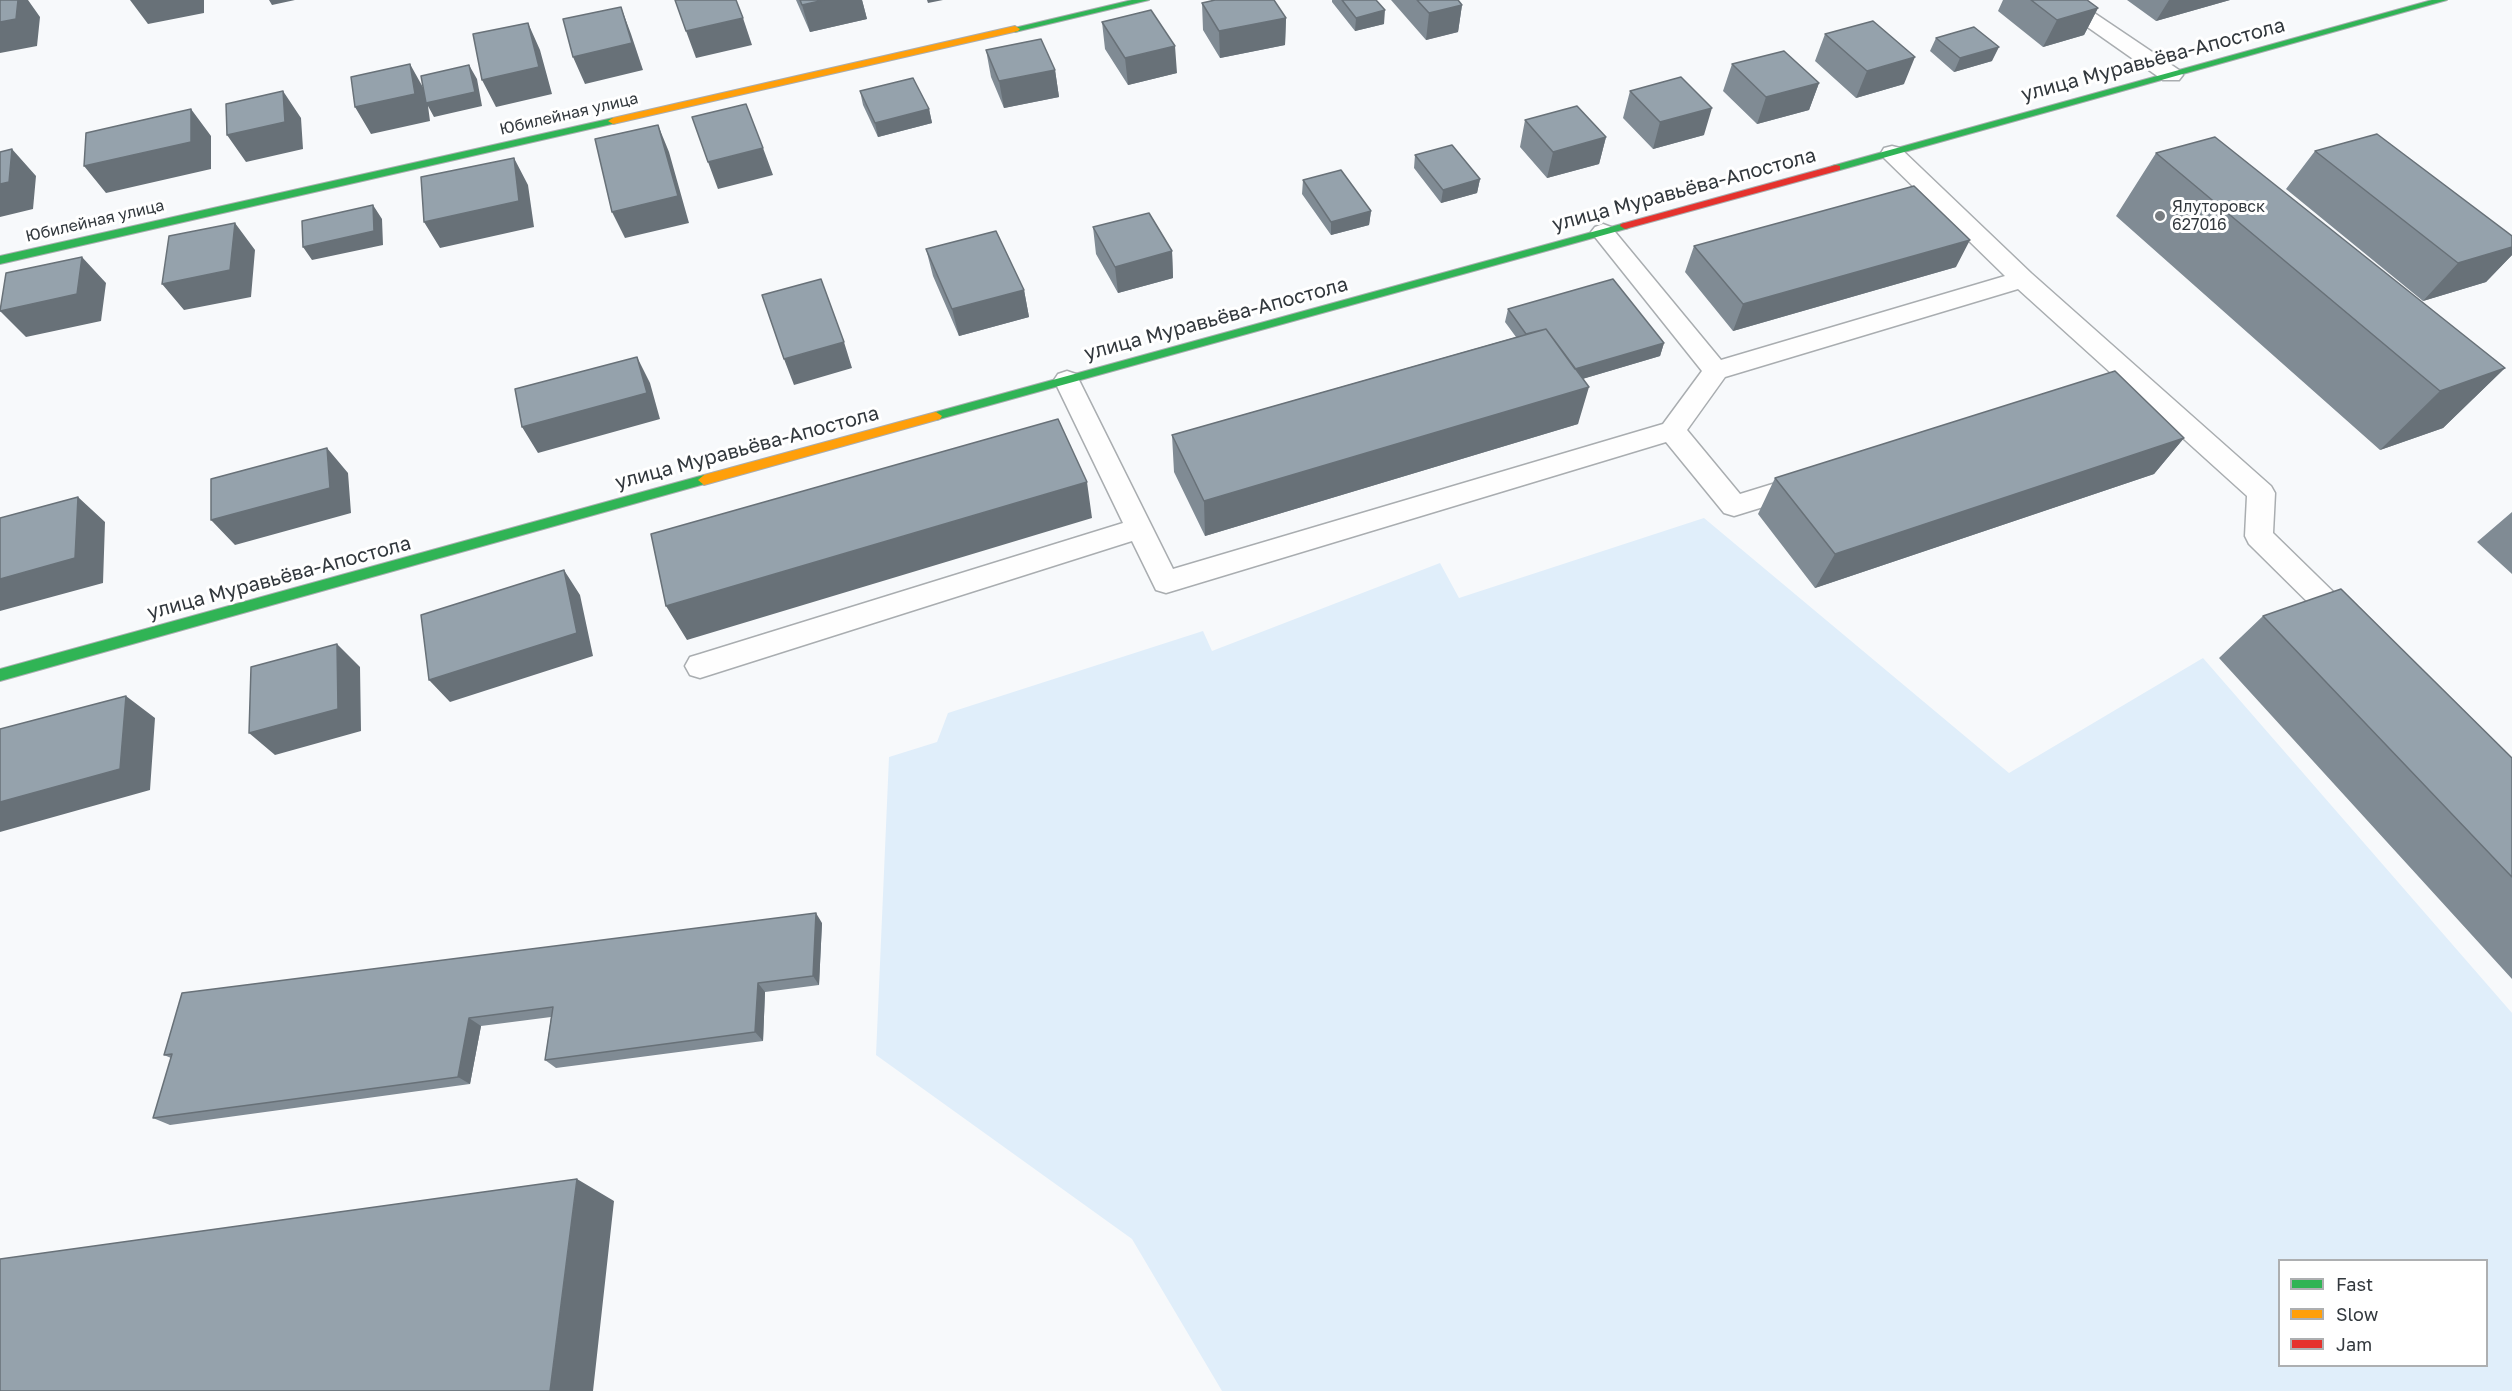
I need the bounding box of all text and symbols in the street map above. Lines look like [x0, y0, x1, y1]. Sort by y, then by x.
street label: улица Муравьёва-Апостола [2018, 13, 2288, 107]
street label: Юбилейная улица [498, 89, 640, 139]
street label: улица Муравьёва-Апостола [1549, 143, 1819, 237]
street label: Юбилейная улица [24, 196, 166, 246]
place label: Ялуторовск 627016 [2172, 197, 2265, 235]
marker: Ялуторовск 627016 [2153, 209, 2167, 223]
street label: улица Муравьёва-Апостола [1081, 272, 1351, 366]
street label: улица Муравьёва-Апостола [612, 401, 882, 495]
street label: улица Муравьёва-Апостола [144, 531, 414, 625]
legend [2278, 1259, 2488, 1367]
text: Fast [2336, 1273, 2373, 1295]
text: Slow [2336, 1303, 2378, 1325]
text: Jam [2336, 1333, 2372, 1355]

